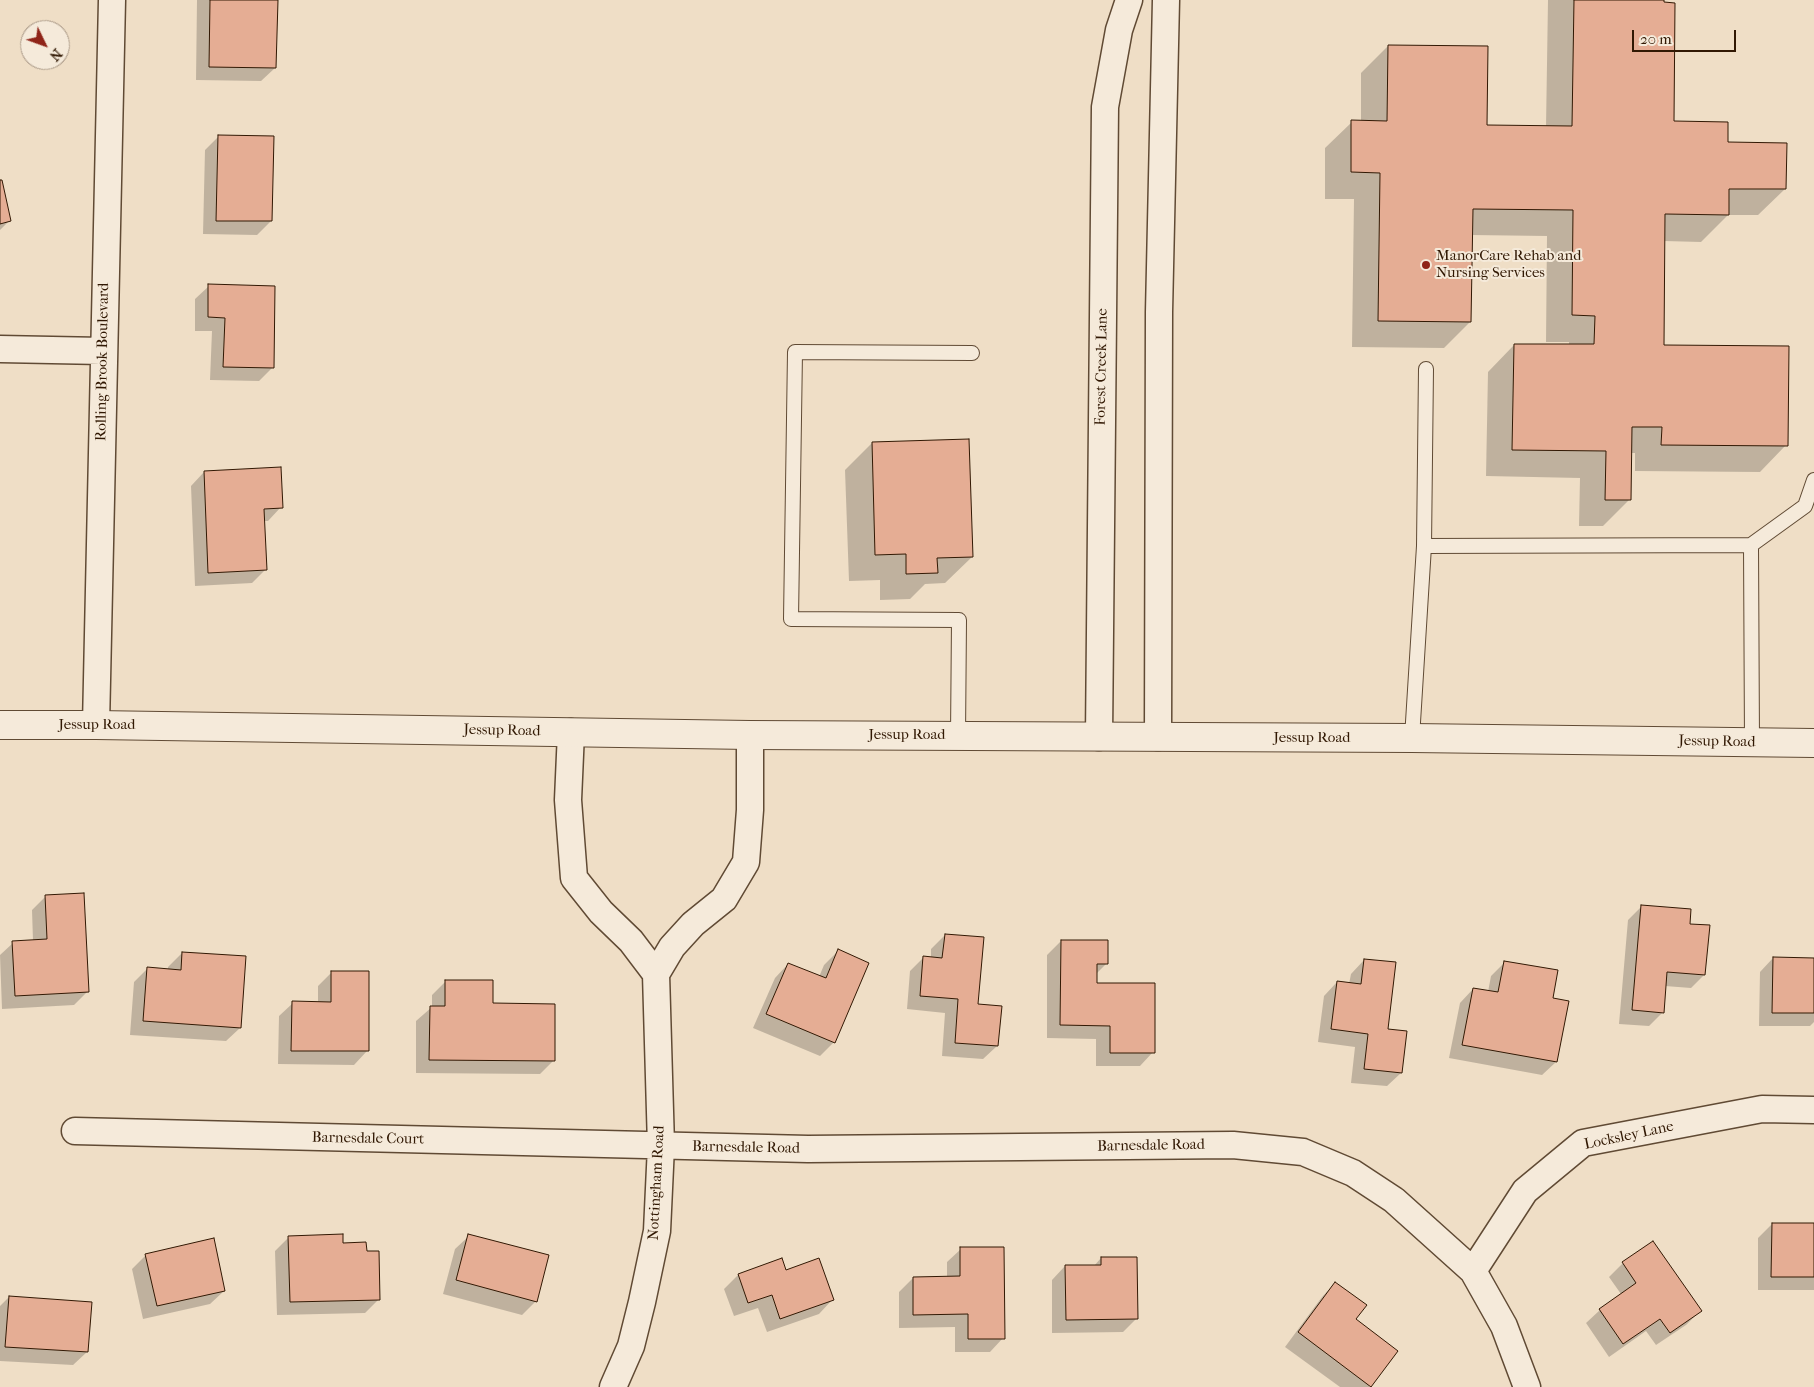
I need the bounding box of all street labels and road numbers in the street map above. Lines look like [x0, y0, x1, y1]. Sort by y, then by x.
street label: Rolling Brook Boulevard [93, 283, 113, 441]
street label: Forest Creek Lane [1092, 308, 1112, 426]
street label: Jessup Road [58, 716, 136, 734]
street label: Jessup Road [463, 721, 541, 741]
street label: Jessup Road [868, 726, 946, 744]
street label: Jessup Road [1273, 729, 1351, 747]
street label: Jessup Road [1678, 732, 1756, 752]
street label: Locksley Lane [1583, 1118, 1675, 1154]
street label: Nottingham Road [645, 1125, 669, 1241]
street label: Barnesdale Court [312, 1129, 424, 1149]
street label: Barnesdale Road [1097, 1136, 1205, 1156]
street label: Barnesdale Road [692, 1138, 800, 1158]

